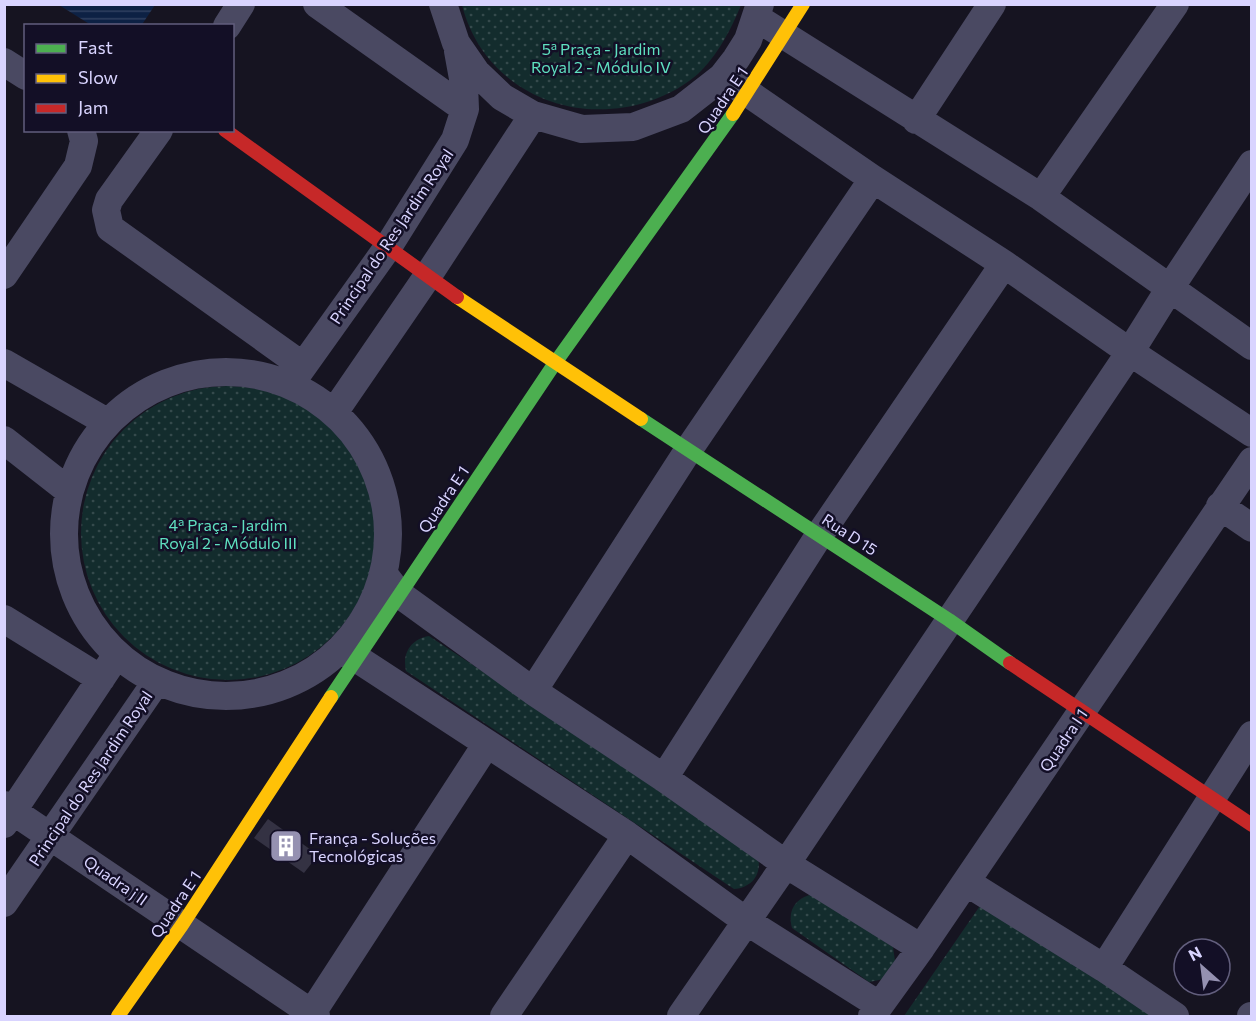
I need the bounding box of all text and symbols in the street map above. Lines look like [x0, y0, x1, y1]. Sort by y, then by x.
legend [24, 24, 234, 132]
text: Fast [78, 36, 113, 58]
park label: 5ª Praça - Jardim Royal 2 - Módulo IV [531, 39, 671, 76]
street label: Quadra E 1 [693, 63, 751, 137]
text: Slow [78, 66, 118, 88]
text: Jam [78, 96, 108, 118]
street label: Principal do Res Jardim Royal [325, 145, 457, 327]
street label: Quadra E 1 [414, 462, 472, 536]
street label: Rua D 15 [819, 509, 881, 559]
park label: 4ª Praça - Jardim Royal 2 - Módulo III [159, 515, 297, 552]
street label: Principal do Res Jardim Royal [24, 687, 156, 869]
street label: Quadra I 1 [1035, 705, 1091, 775]
building icon: França - Soluções Tecnológicas [268, 828, 304, 864]
place label: França - Soluções Tecnológicas [309, 828, 436, 865]
street label: Quadra j II [80, 851, 152, 909]
street label: Quadra E 1 [146, 867, 204, 941]
north arrow [1172, 937, 1232, 997]
text: N [1185, 942, 1204, 965]

